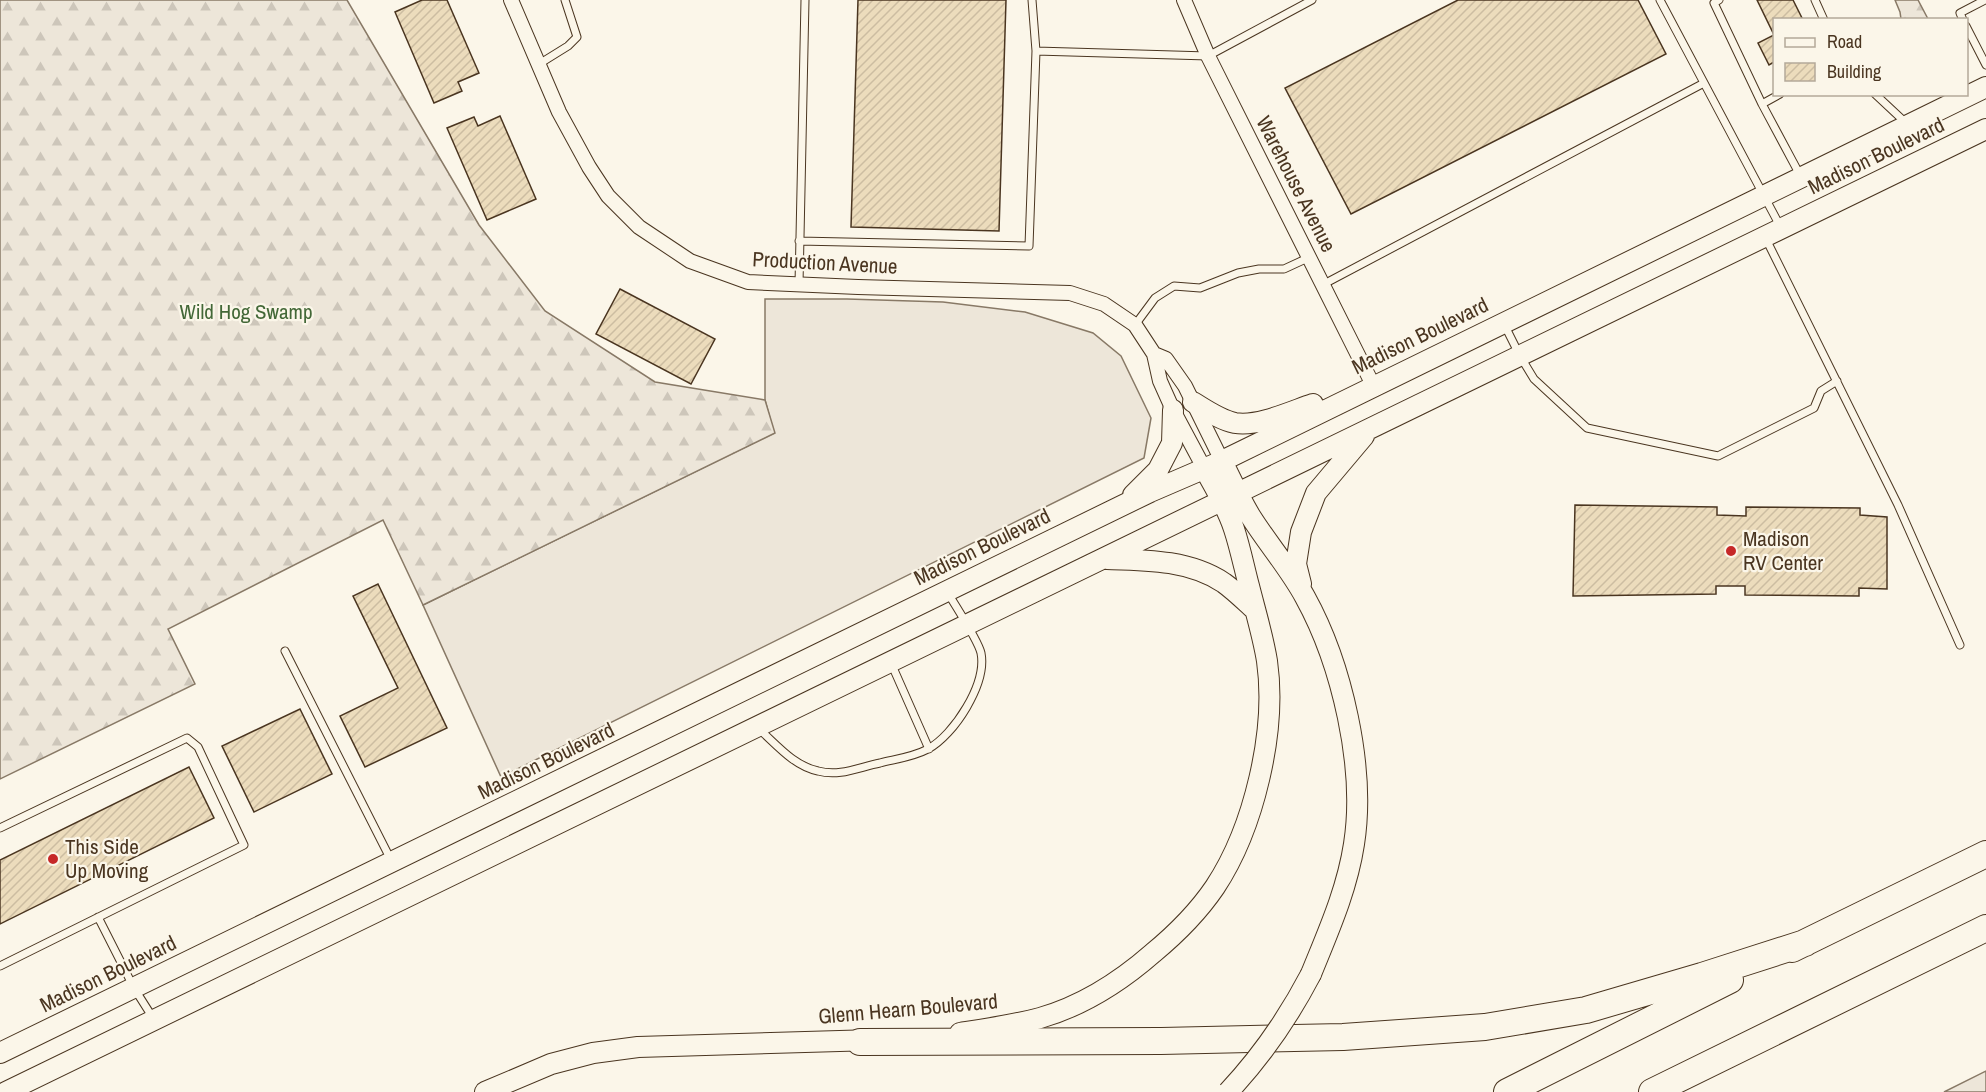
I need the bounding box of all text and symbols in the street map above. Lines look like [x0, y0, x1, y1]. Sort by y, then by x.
legend [1773, 18, 1968, 96]
text: Road [1827, 29, 1862, 54]
text: Building [1827, 59, 1882, 84]
street label: Madison Boulevard [1803, 110, 1949, 201]
street label: Warehouse Avenue [1250, 111, 1343, 257]
street label: Production Avenue [752, 244, 898, 281]
street label: Madison Boulevard [1347, 290, 1493, 381]
park label: Wild Hog Swamp [179, 297, 313, 326]
street label: Madison Boulevard [909, 501, 1055, 592]
place label: Madison RV Center [1743, 524, 1823, 577]
marker: Madison RV Center [1724, 544, 1738, 558]
street label: Madison Boulevard [473, 715, 619, 806]
place label: This Side Up Moving [65, 832, 149, 885]
marker: This Side Up Moving [46, 852, 60, 866]
street label: Madison Boulevard [35, 928, 181, 1019]
street label: Glenn Hearn Boulevard [817, 986, 999, 1031]

